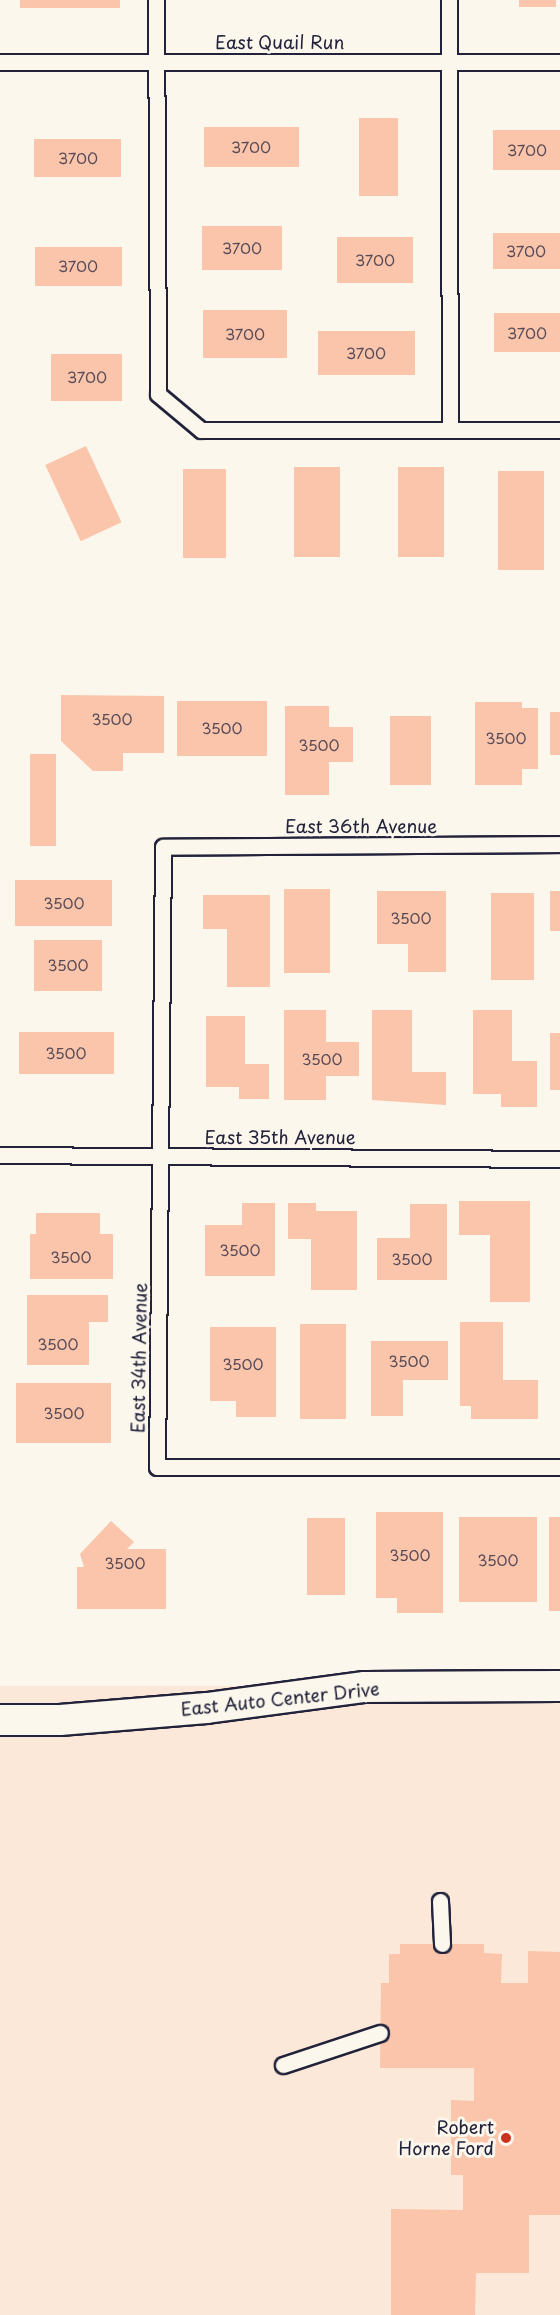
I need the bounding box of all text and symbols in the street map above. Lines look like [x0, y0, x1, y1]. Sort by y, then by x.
street label: East Quail Run [215, 31, 345, 53]
house number: 3700 [231, 138, 271, 156]
house number: 3700 [507, 141, 547, 159]
house number: 3700 [58, 149, 98, 167]
house number: 3700 [222, 239, 262, 257]
house number: 3700 [506, 242, 546, 260]
house number: 3700 [355, 251, 395, 269]
house number: 3700 [58, 257, 98, 275]
house number: 3700 [507, 324, 547, 342]
house number: 3700 [225, 325, 265, 343]
house number: 3700 [346, 344, 386, 362]
house number: 3700 [67, 368, 107, 386]
house number: 3500 [91, 710, 133, 728]
house number: 3500 [201, 719, 243, 737]
house number: 3500 [485, 729, 527, 747]
house number: 3500 [298, 736, 340, 754]
street label: East 36th Avenue [284, 815, 438, 837]
house number: 3500 [43, 894, 85, 912]
house number: 3500 [390, 909, 432, 927]
house number: 3500 [47, 956, 89, 974]
house number: 3500 [45, 1044, 87, 1062]
house number: 3500 [301, 1050, 343, 1068]
street label: East 35th Avenue [204, 1126, 356, 1148]
house number: 3500 [219, 1241, 261, 1259]
house number: 3500 [50, 1248, 92, 1266]
house number: 3500 [391, 1250, 433, 1268]
street label: East 34th Avenue [127, 1282, 151, 1434]
house number: 3500 [37, 1335, 79, 1353]
house number: 3500 [388, 1352, 430, 1370]
house number: 3500 [222, 1355, 264, 1373]
house number: 3500 [43, 1404, 85, 1422]
house number: 3500 [389, 1546, 431, 1564]
house number: 3500 [477, 1551, 519, 1569]
house number: 3500 [104, 1554, 146, 1572]
street label: East Auto Center Drive [178, 1678, 382, 1720]
place label: Robert Horne Ford [396, 2117, 494, 2160]
marker: Robert Horne Ford [499, 2131, 513, 2145]

